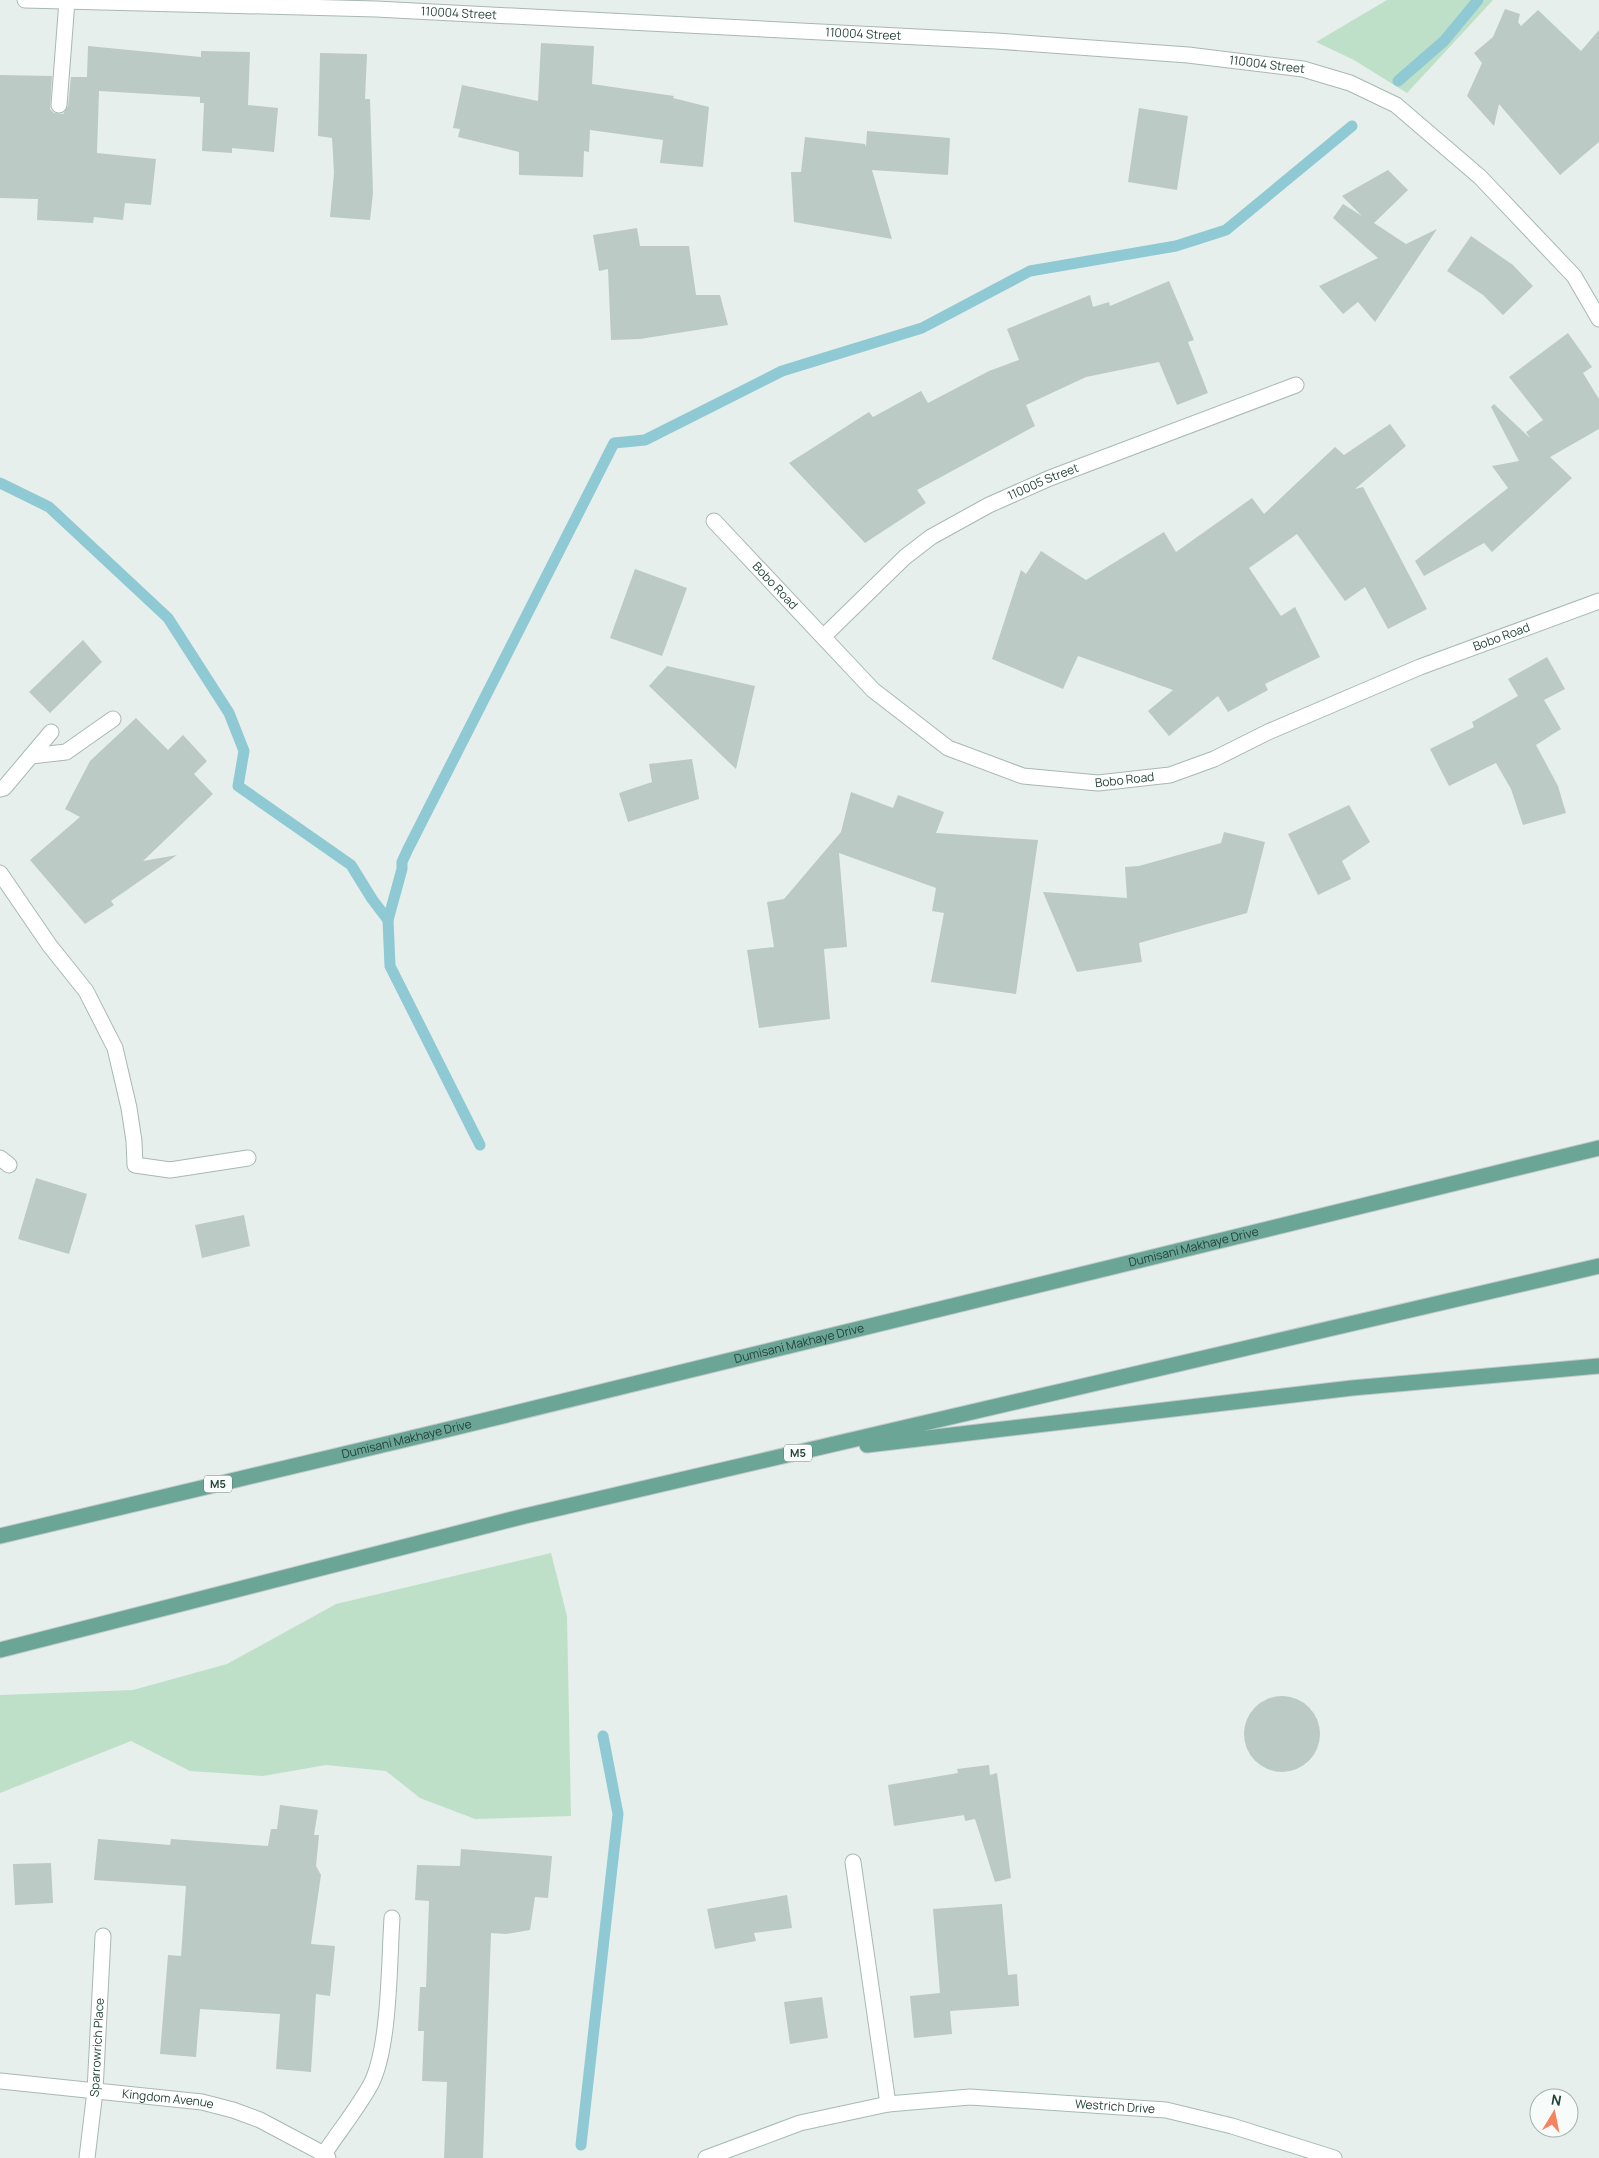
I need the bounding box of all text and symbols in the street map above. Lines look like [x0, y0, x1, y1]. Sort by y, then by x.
street label: 110004 Street [420, 2, 497, 23]
street label: 110004 Street [825, 23, 902, 44]
street label: 110004 Street [1228, 51, 1306, 77]
street label: 110005 Street [1004, 459, 1081, 504]
street label: Bobo Road [749, 558, 802, 613]
street label: Bobo Road [1470, 618, 1532, 655]
street label: Bobo Road [1094, 768, 1155, 791]
street label: Dumisani Makhaye Drive [1127, 1223, 1260, 1271]
street label: Dumisani Makhaye Drive [732, 1319, 866, 1367]
street label: Dumisani Makhaye Drive [340, 1415, 473, 1462]
road number: M5 [784, 1445, 812, 1462]
road number: M5 [204, 1476, 232, 1492]
street label: Sparrowrich Place [85, 1997, 108, 2098]
street label: Kingdom Avenue [121, 2085, 216, 2113]
north arrow [1529, 2088, 1579, 2138]
text: N [1550, 2089, 1563, 2110]
street label: Westrich Drive [1075, 2095, 1156, 2117]

